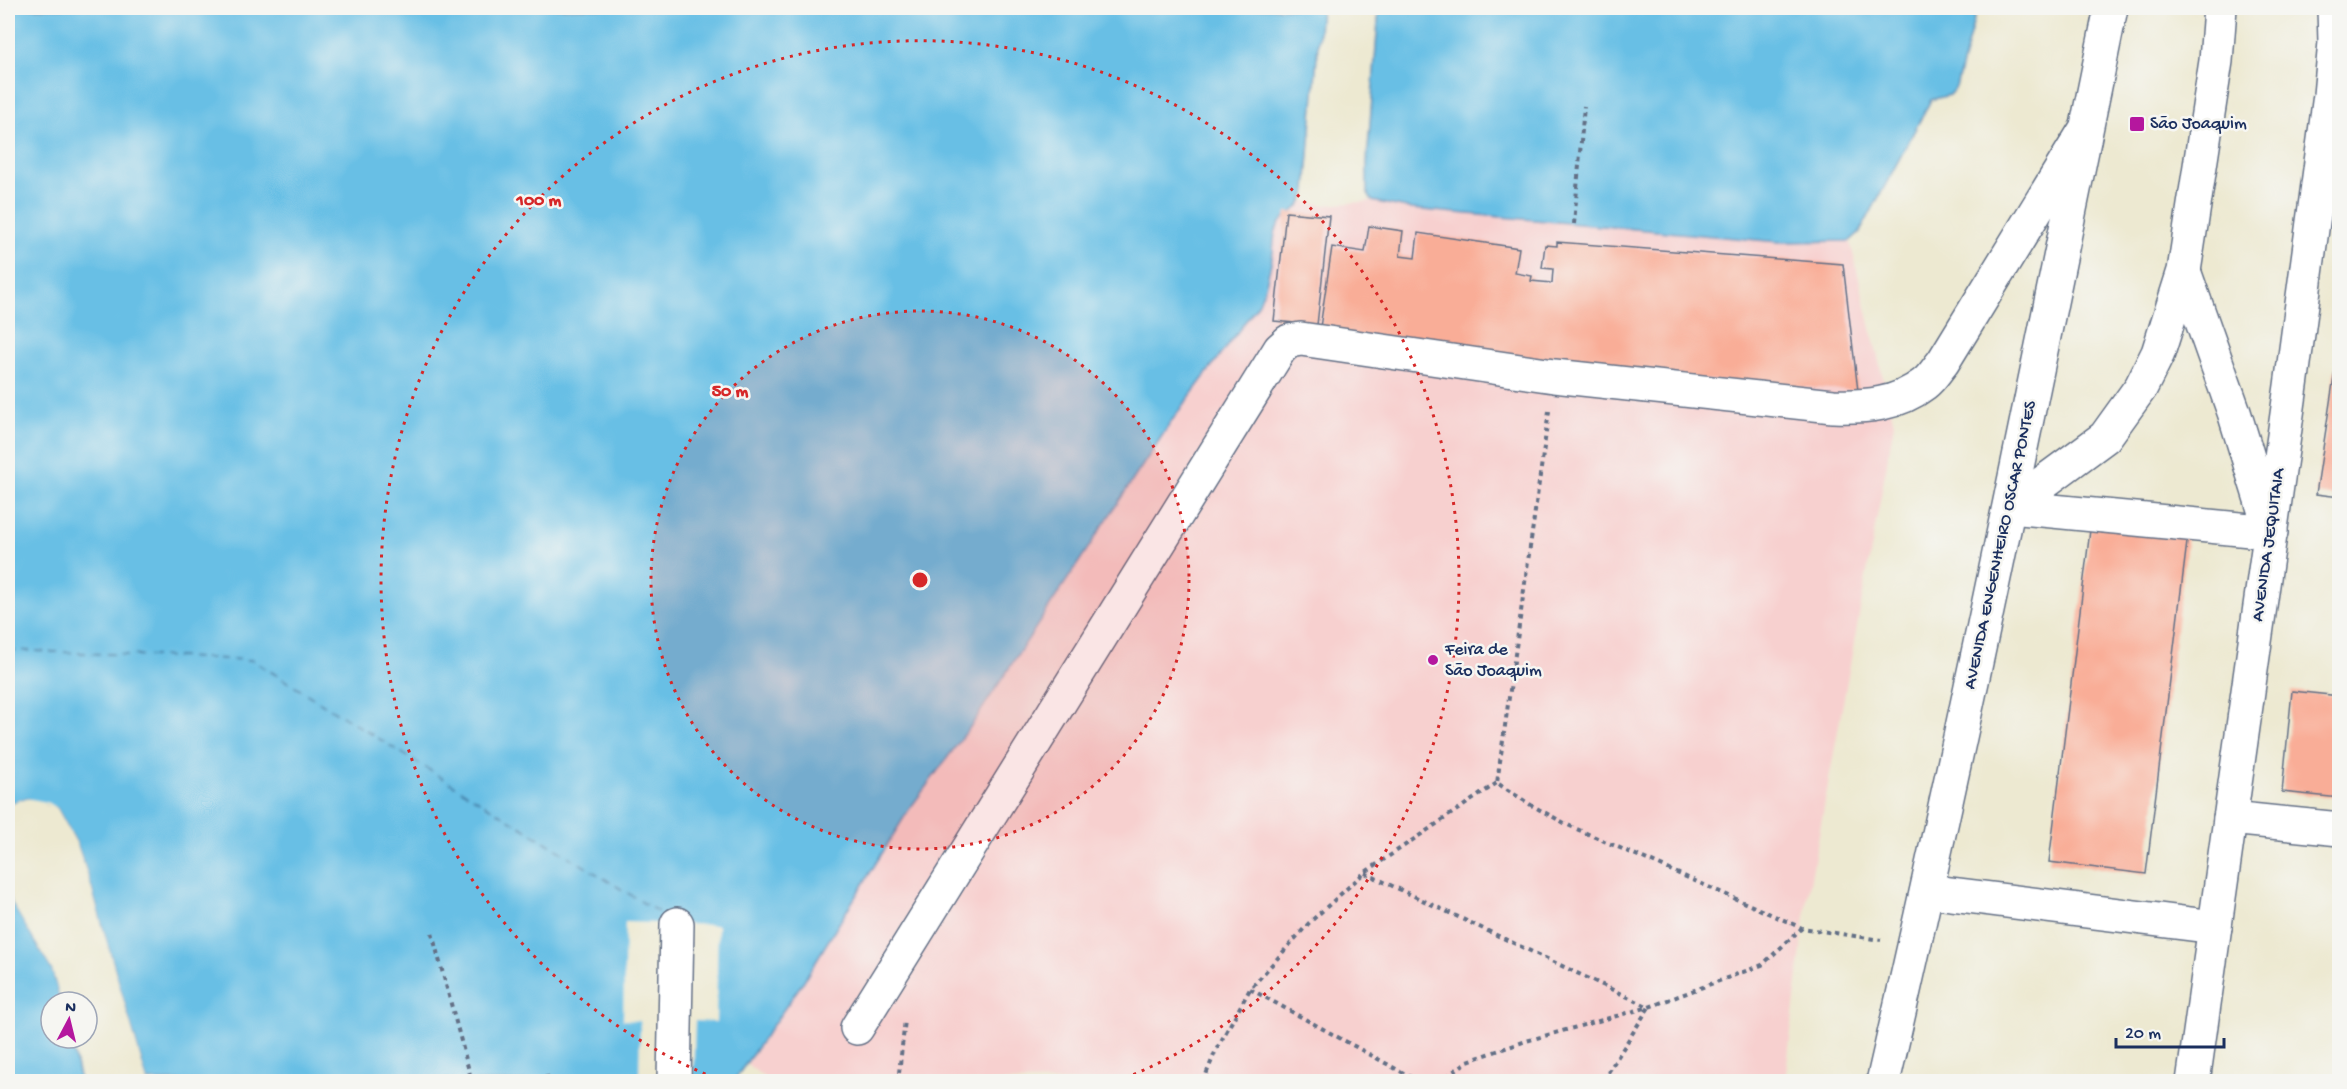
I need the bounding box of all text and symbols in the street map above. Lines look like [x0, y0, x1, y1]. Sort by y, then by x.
place label: São Joaquim [2150, 114, 2247, 135]
marker: São Joaquim [2128, 115, 2146, 133]
text: 100 m [516, 191, 562, 212]
text: 50 m [712, 382, 749, 403]
street label: AVENIDA ENGENHEIRO OSCAR PONTES [1960, 398, 2042, 691]
street label: AVENIDA JEQUITAIA [2248, 466, 2290, 623]
centre of rings [910, 570, 930, 590]
place label: Feira de São Joaquim [1444, 640, 1542, 682]
marker: Feira de São Joaquim [1426, 653, 1440, 667]
north arrow [39, 990, 99, 1050]
text: N [64, 999, 77, 1019]
scale bar [2116, 1011, 2224, 1049]
text: 20 m [2125, 1024, 2161, 1045]

